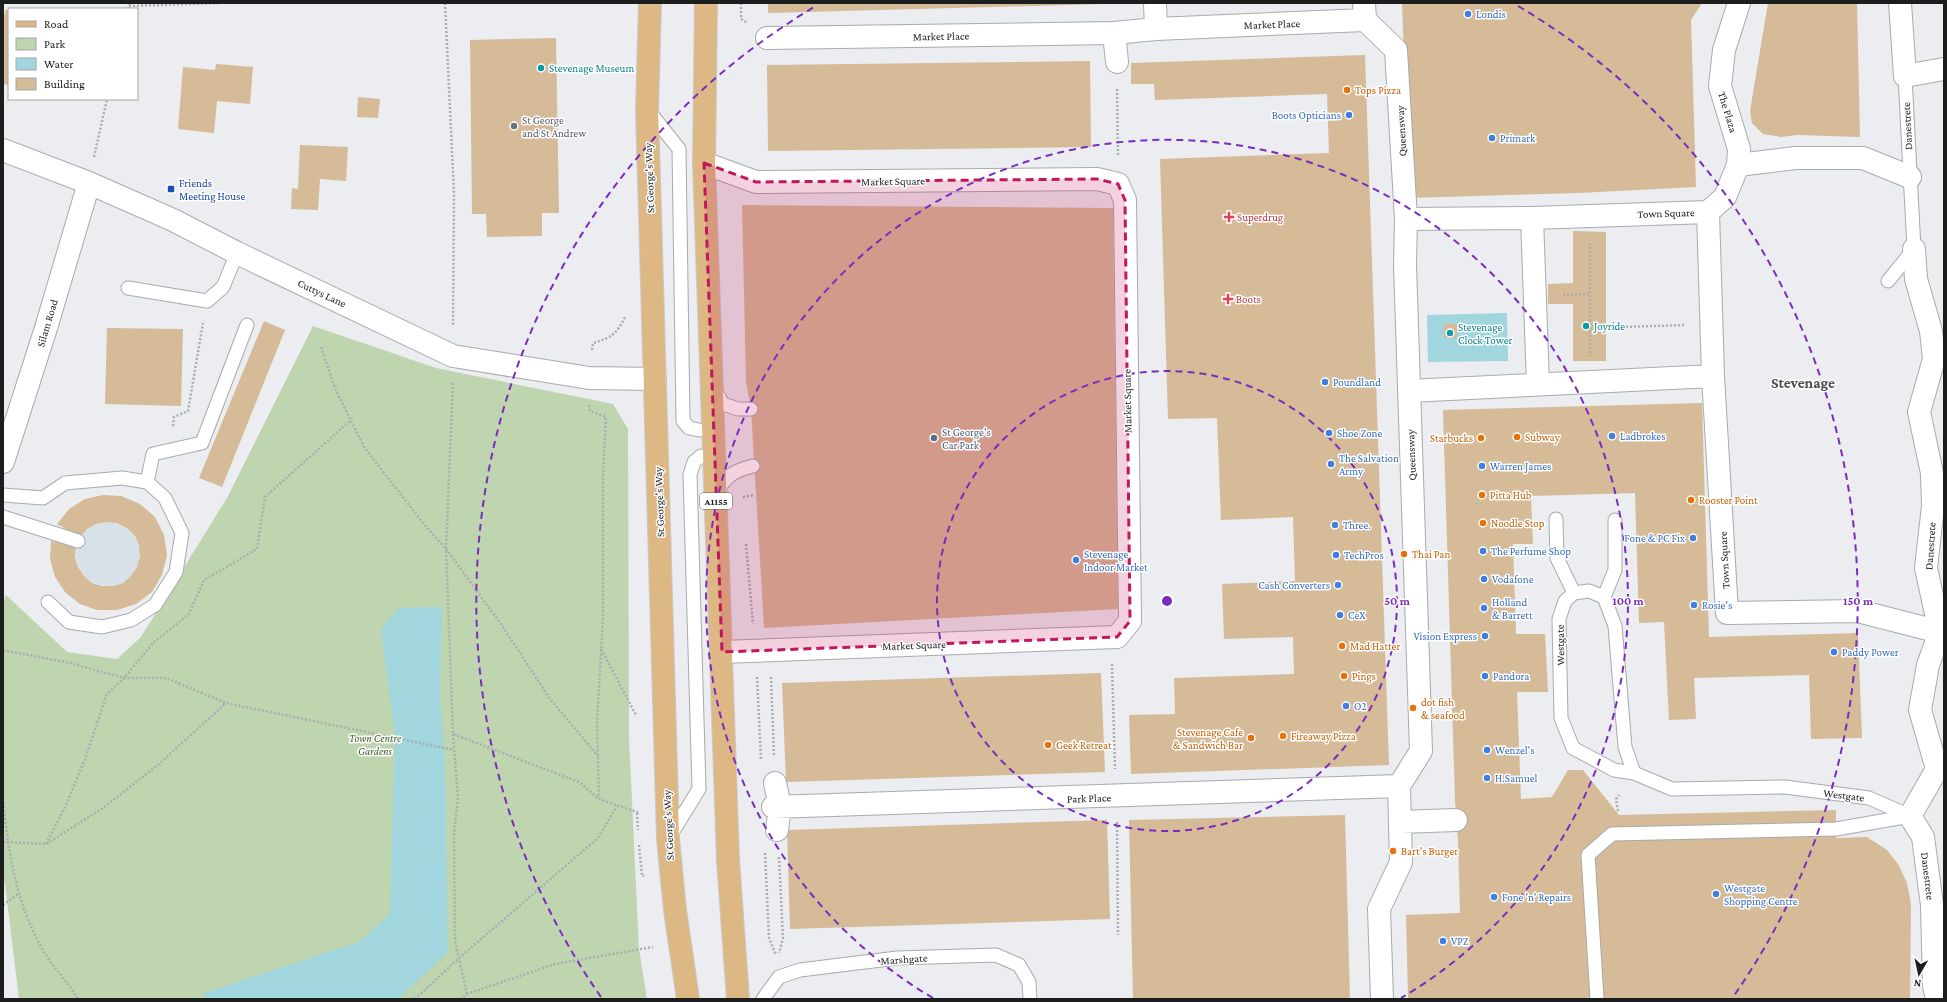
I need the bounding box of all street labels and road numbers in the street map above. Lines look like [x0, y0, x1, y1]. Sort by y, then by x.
street label: Market Place [1243, 17, 1301, 31]
street label: Market Place [913, 30, 970, 42]
street label: The Plaza [1716, 90, 1740, 134]
street label: Danestrete [1900, 102, 1914, 150]
street label: Queensway [1394, 104, 1409, 157]
street label: St George's Way [642, 142, 657, 213]
street label: Market Square [861, 174, 925, 189]
street label: Town Square [1637, 206, 1695, 221]
street label: Cuttys Lane [295, 277, 348, 310]
street label: Silam Road [34, 298, 60, 348]
street label: Market Square [1120, 369, 1135, 433]
street label: Queensway [1404, 428, 1419, 481]
street label: St George's Way [652, 466, 667, 537]
road number: A1155 [700, 493, 732, 509]
street label: Danestrete [1922, 521, 1938, 570]
street label: Town Square [1717, 531, 1732, 589]
street label: Westgate [1554, 624, 1567, 666]
street label: Market Square [882, 638, 946, 653]
street label: Westgate [1823, 787, 1865, 804]
street label: St George's Way [660, 788, 677, 861]
street label: Park Place [1067, 791, 1112, 805]
street label: Danestrete [1919, 851, 1937, 901]
street label: Marshgate [880, 951, 928, 968]

